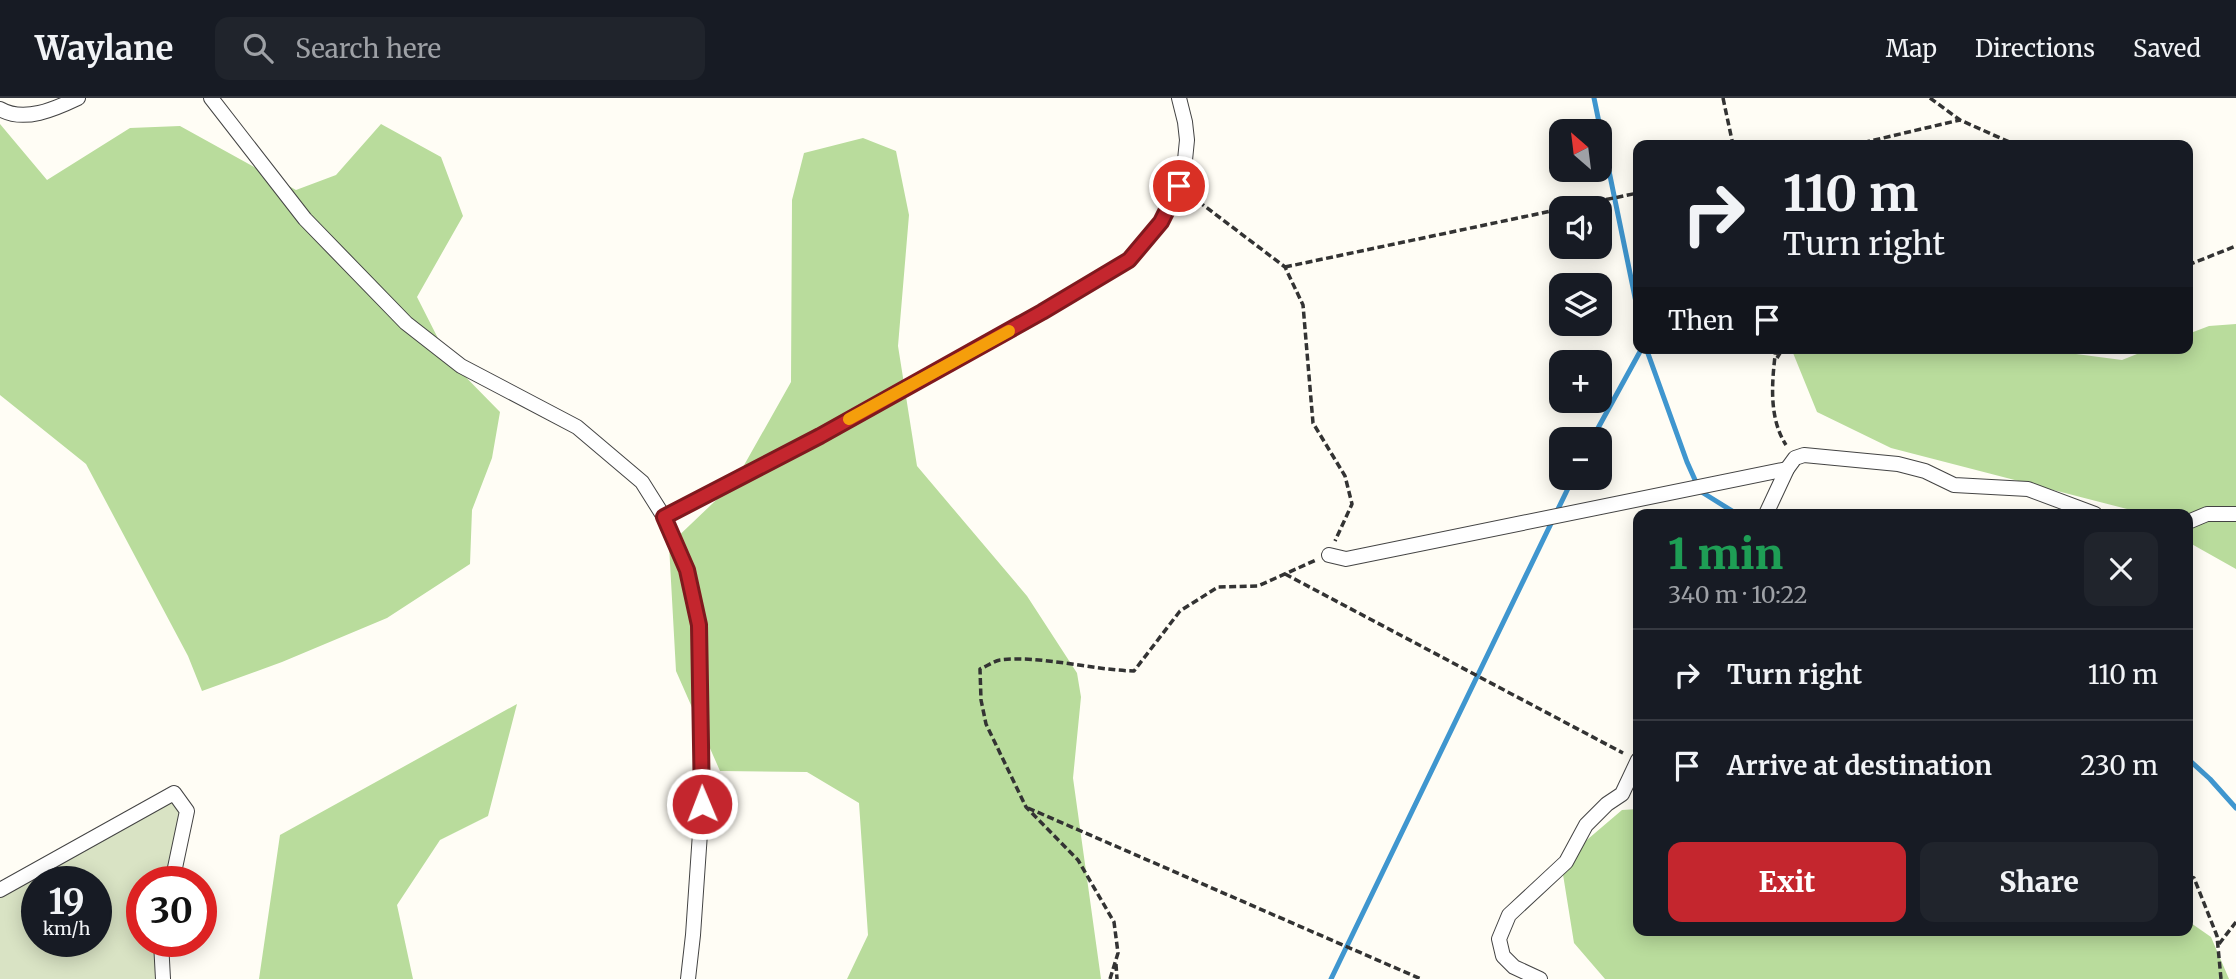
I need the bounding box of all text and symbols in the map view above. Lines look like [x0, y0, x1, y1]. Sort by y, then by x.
search box [215, 17, 705, 80]
text: Waylane [35, 28, 173, 69]
icon: search [239, 29, 277, 67]
text: Search here [295, 32, 441, 65]
text: Map [1886, 33, 1937, 64]
text: Directions [1975, 33, 2095, 64]
text: Saved [2133, 33, 2201, 64]
north arrow [1549, 119, 1612, 182]
map controls [1549, 119, 1612, 490]
pin [1149, 156, 1209, 216]
text: 110 m [1783, 163, 1918, 224]
icon: arrive [1160, 167, 1198, 205]
icon: right [1668, 168, 1759, 259]
button: sound [1549, 196, 1612, 259]
text: Turn right [1783, 224, 1945, 264]
button: layers [1549, 273, 1612, 336]
icon: arrive [1748, 301, 1786, 339]
text: Then [1668, 304, 1734, 337]
button: + [1549, 350, 1612, 413]
button: − [1549, 427, 1612, 490]
text: 1 min [1668, 528, 1783, 580]
button: close [2084, 532, 2158, 606]
text: 340 m · 10:22 [1668, 580, 1807, 609]
icon: right [1668, 656, 1706, 694]
text: Turn right [1727, 658, 1862, 691]
text: 110 m [2088, 658, 2158, 691]
icon: arrive [1668, 747, 1706, 785]
text: Arrive at destination [1727, 749, 1992, 782]
text: 230 m [2080, 749, 2158, 782]
position arrow [665, 767, 739, 841]
button: Exit [1668, 842, 1906, 922]
button: Share [1920, 842, 2158, 922]
speed limit sign: 30 [126, 866, 217, 957]
text: 19 [48, 880, 85, 924]
text: km/h [43, 917, 90, 940]

